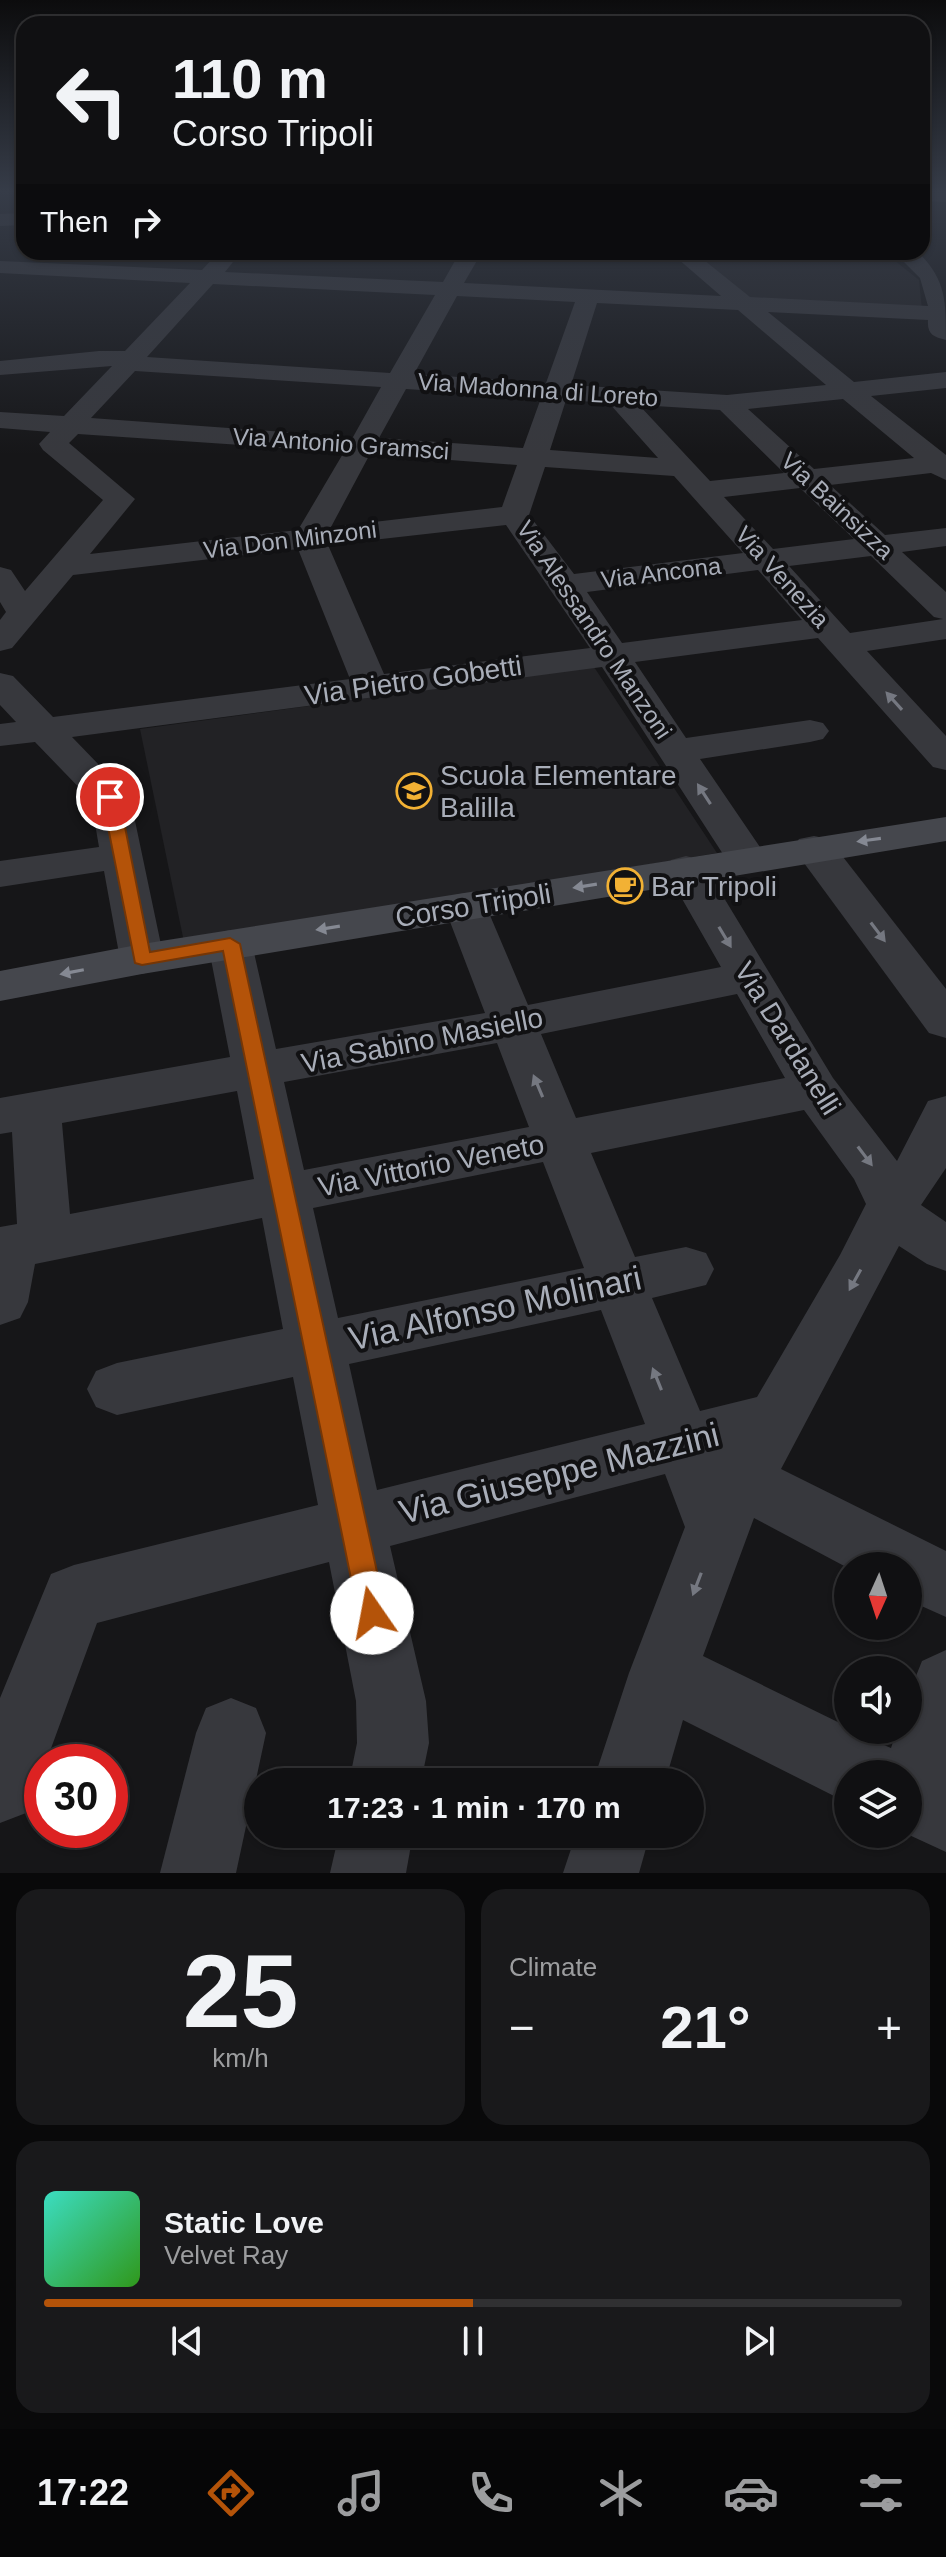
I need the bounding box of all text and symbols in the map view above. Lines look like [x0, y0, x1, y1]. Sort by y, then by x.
text: 110 m [172, 47, 328, 110]
icon: left [40, 48, 144, 152]
text: Corso Tripoli [172, 113, 374, 154]
icon: right [124, 200, 168, 244]
text: Then [40, 205, 108, 238]
street label: Via Madonna di Loreto [417, 368, 659, 411]
street label: Via Antonio Gramsci [232, 422, 450, 465]
street label: Via Bainsizza [776, 447, 900, 565]
street label: Via Don Minzoni [202, 515, 378, 564]
street label: Via Alessandro Manzoni [511, 516, 677, 744]
street label: Via Venezia [730, 521, 835, 633]
street label: Via Ancona [599, 552, 723, 593]
street label: Via Pietro Gobetti [303, 650, 524, 711]
one-way arrow [885, 692, 903, 711]
place label: Scuola Elementare Balilla [440, 760, 677, 823]
pin [76, 763, 144, 831]
school or university icon: Scuola Elementare Balilla [395, 772, 433, 810]
icon: arrive [88, 775, 132, 819]
one-way arrow [697, 783, 712, 805]
one-way arrow [856, 834, 881, 847]
cafe icon: Bar Tripoli [606, 867, 644, 905]
place label: Bar Tripoli [651, 871, 777, 902]
street label: Corso Tripoli [393, 878, 553, 933]
one-way arrow [572, 880, 597, 893]
one-way arrow [870, 922, 885, 943]
one-way arrow [315, 923, 340, 935]
one-way arrow [718, 926, 732, 948]
street label: Via Dardanelli [728, 956, 847, 1120]
one-way arrow [59, 967, 84, 979]
street label: Via Sabino Masiello [299, 1002, 546, 1079]
one-way arrow [531, 1074, 544, 1098]
street label: Via Vittorio Veneto [316, 1128, 547, 1203]
one-way arrow [856, 1145, 872, 1166]
street label: Via Alfonso Molinari [345, 1258, 645, 1358]
one-way arrow [848, 1269, 862, 1291]
one-way arrow [650, 1367, 663, 1391]
street label: Via Giuseppe Mazzini [395, 1415, 723, 1531]
north arrow [834, 1552, 922, 1640]
map controls [834, 1552, 922, 1848]
position arrow [330, 1571, 414, 1655]
one-way arrow [690, 1573, 702, 1597]
button: sound [834, 1656, 922, 1744]
speed limit sign: 30 [24, 1744, 128, 1848]
button: layers [834, 1760, 922, 1848]
text: 17:23 · 1 min · 170 m [327, 1791, 621, 1824]
text: 25 [183, 1933, 298, 2049]
text: Climate [509, 1952, 597, 1982]
text: 21° [660, 1994, 751, 2061]
text: − [509, 2003, 535, 2052]
text: + [876, 2003, 902, 2052]
text: km/h [212, 2043, 269, 2073]
text: Static Love [164, 2206, 324, 2239]
text: Velvet Ray [164, 2240, 288, 2270]
icon: previous [165, 2319, 209, 2363]
icon: pause [451, 2319, 495, 2363]
icon: next [737, 2319, 781, 2363]
icon: directions [203, 2465, 259, 2521]
icon: music [333, 2465, 389, 2521]
icon: phone [463, 2465, 519, 2521]
icon: climate [593, 2465, 649, 2521]
icon: car [723, 2465, 779, 2521]
icon: filters [853, 2465, 909, 2521]
text: 17:22 [37, 2472, 129, 2513]

